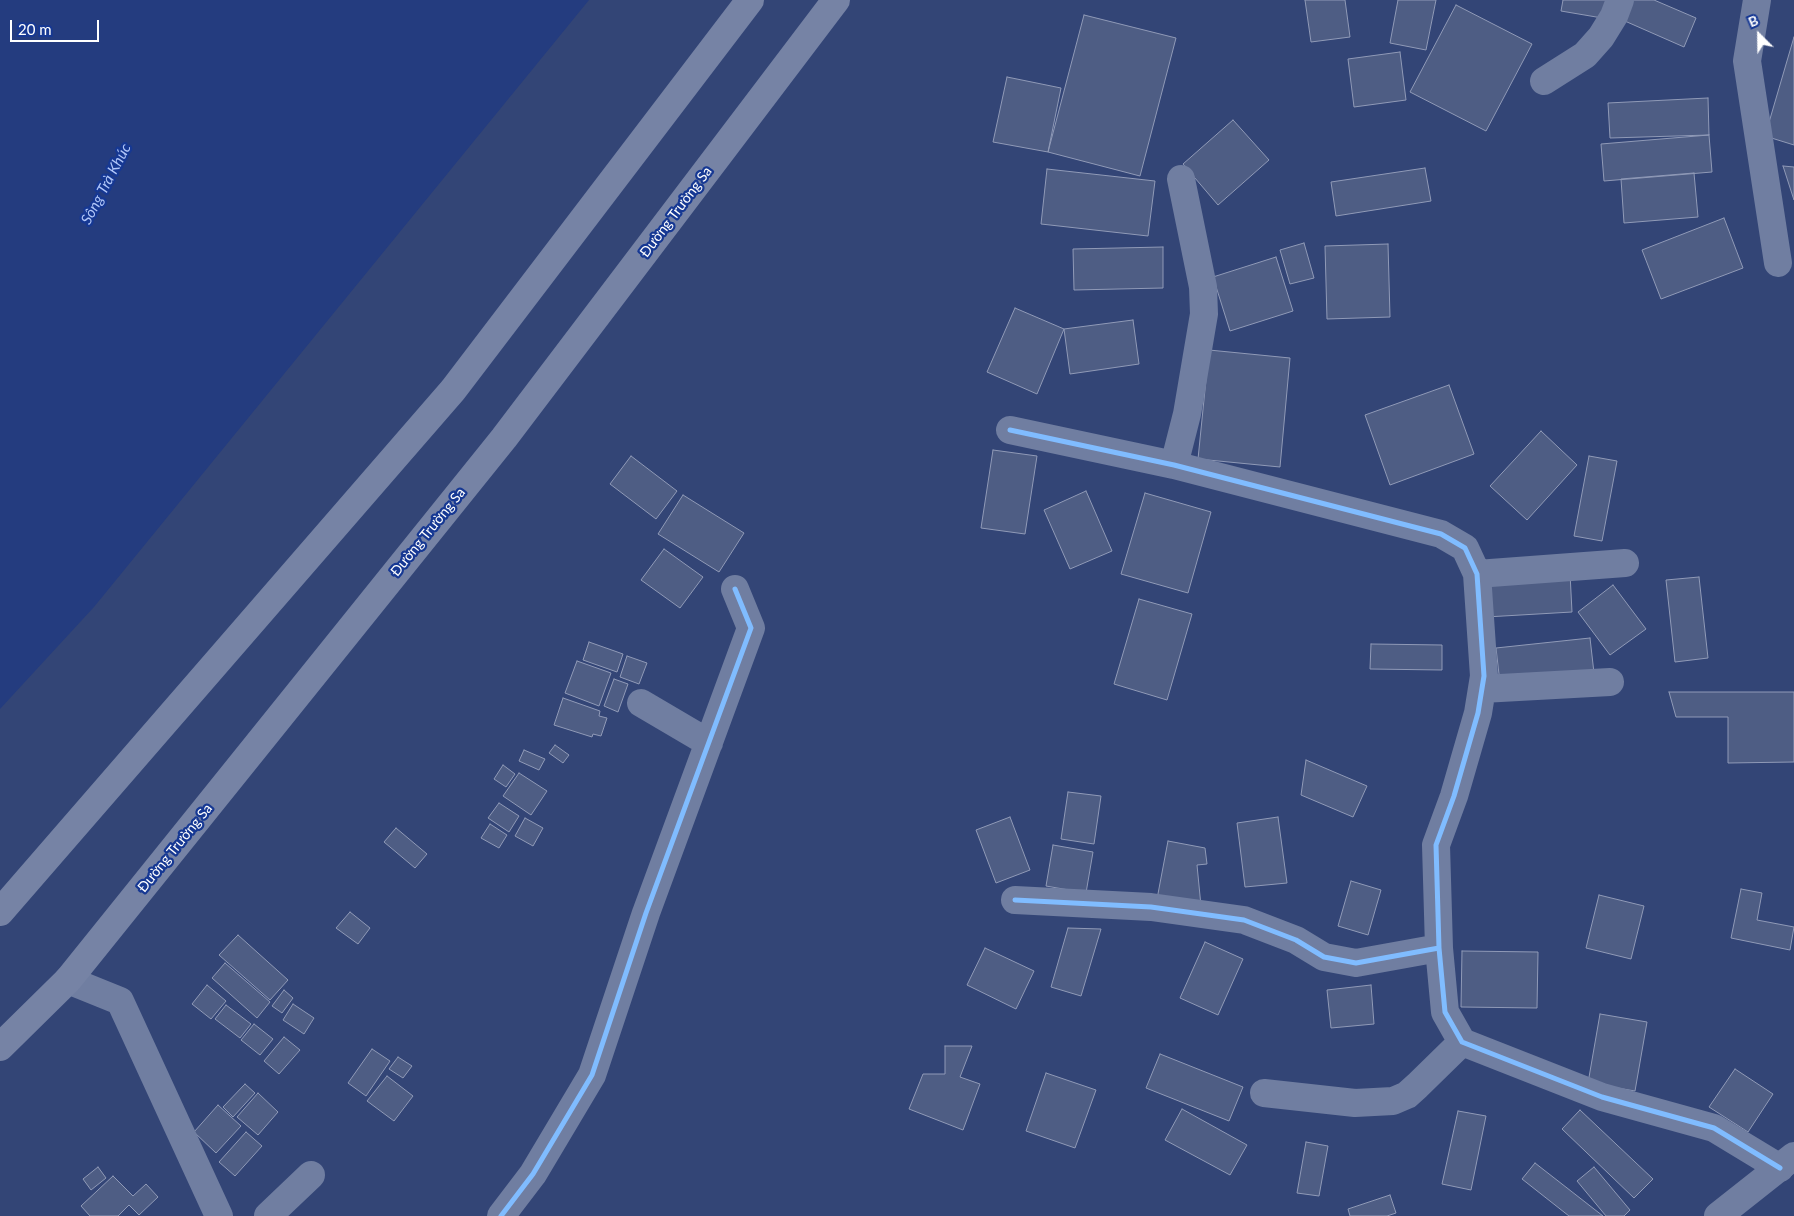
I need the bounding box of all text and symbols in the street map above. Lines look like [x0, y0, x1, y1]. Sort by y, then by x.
scale bar [12, 10, 101, 42]
north arrow [1734, 10, 1784, 60]
text: B [1745, 11, 1761, 30]
text: 20 m [18, 20, 52, 38]
water label: Sông Trà Khúc [77, 141, 135, 227]
street label: Đường Trường Sa [636, 163, 716, 261]
street label: Đường Trường Sa [387, 484, 469, 580]
street label: Đường Trường Sa [134, 800, 216, 896]

